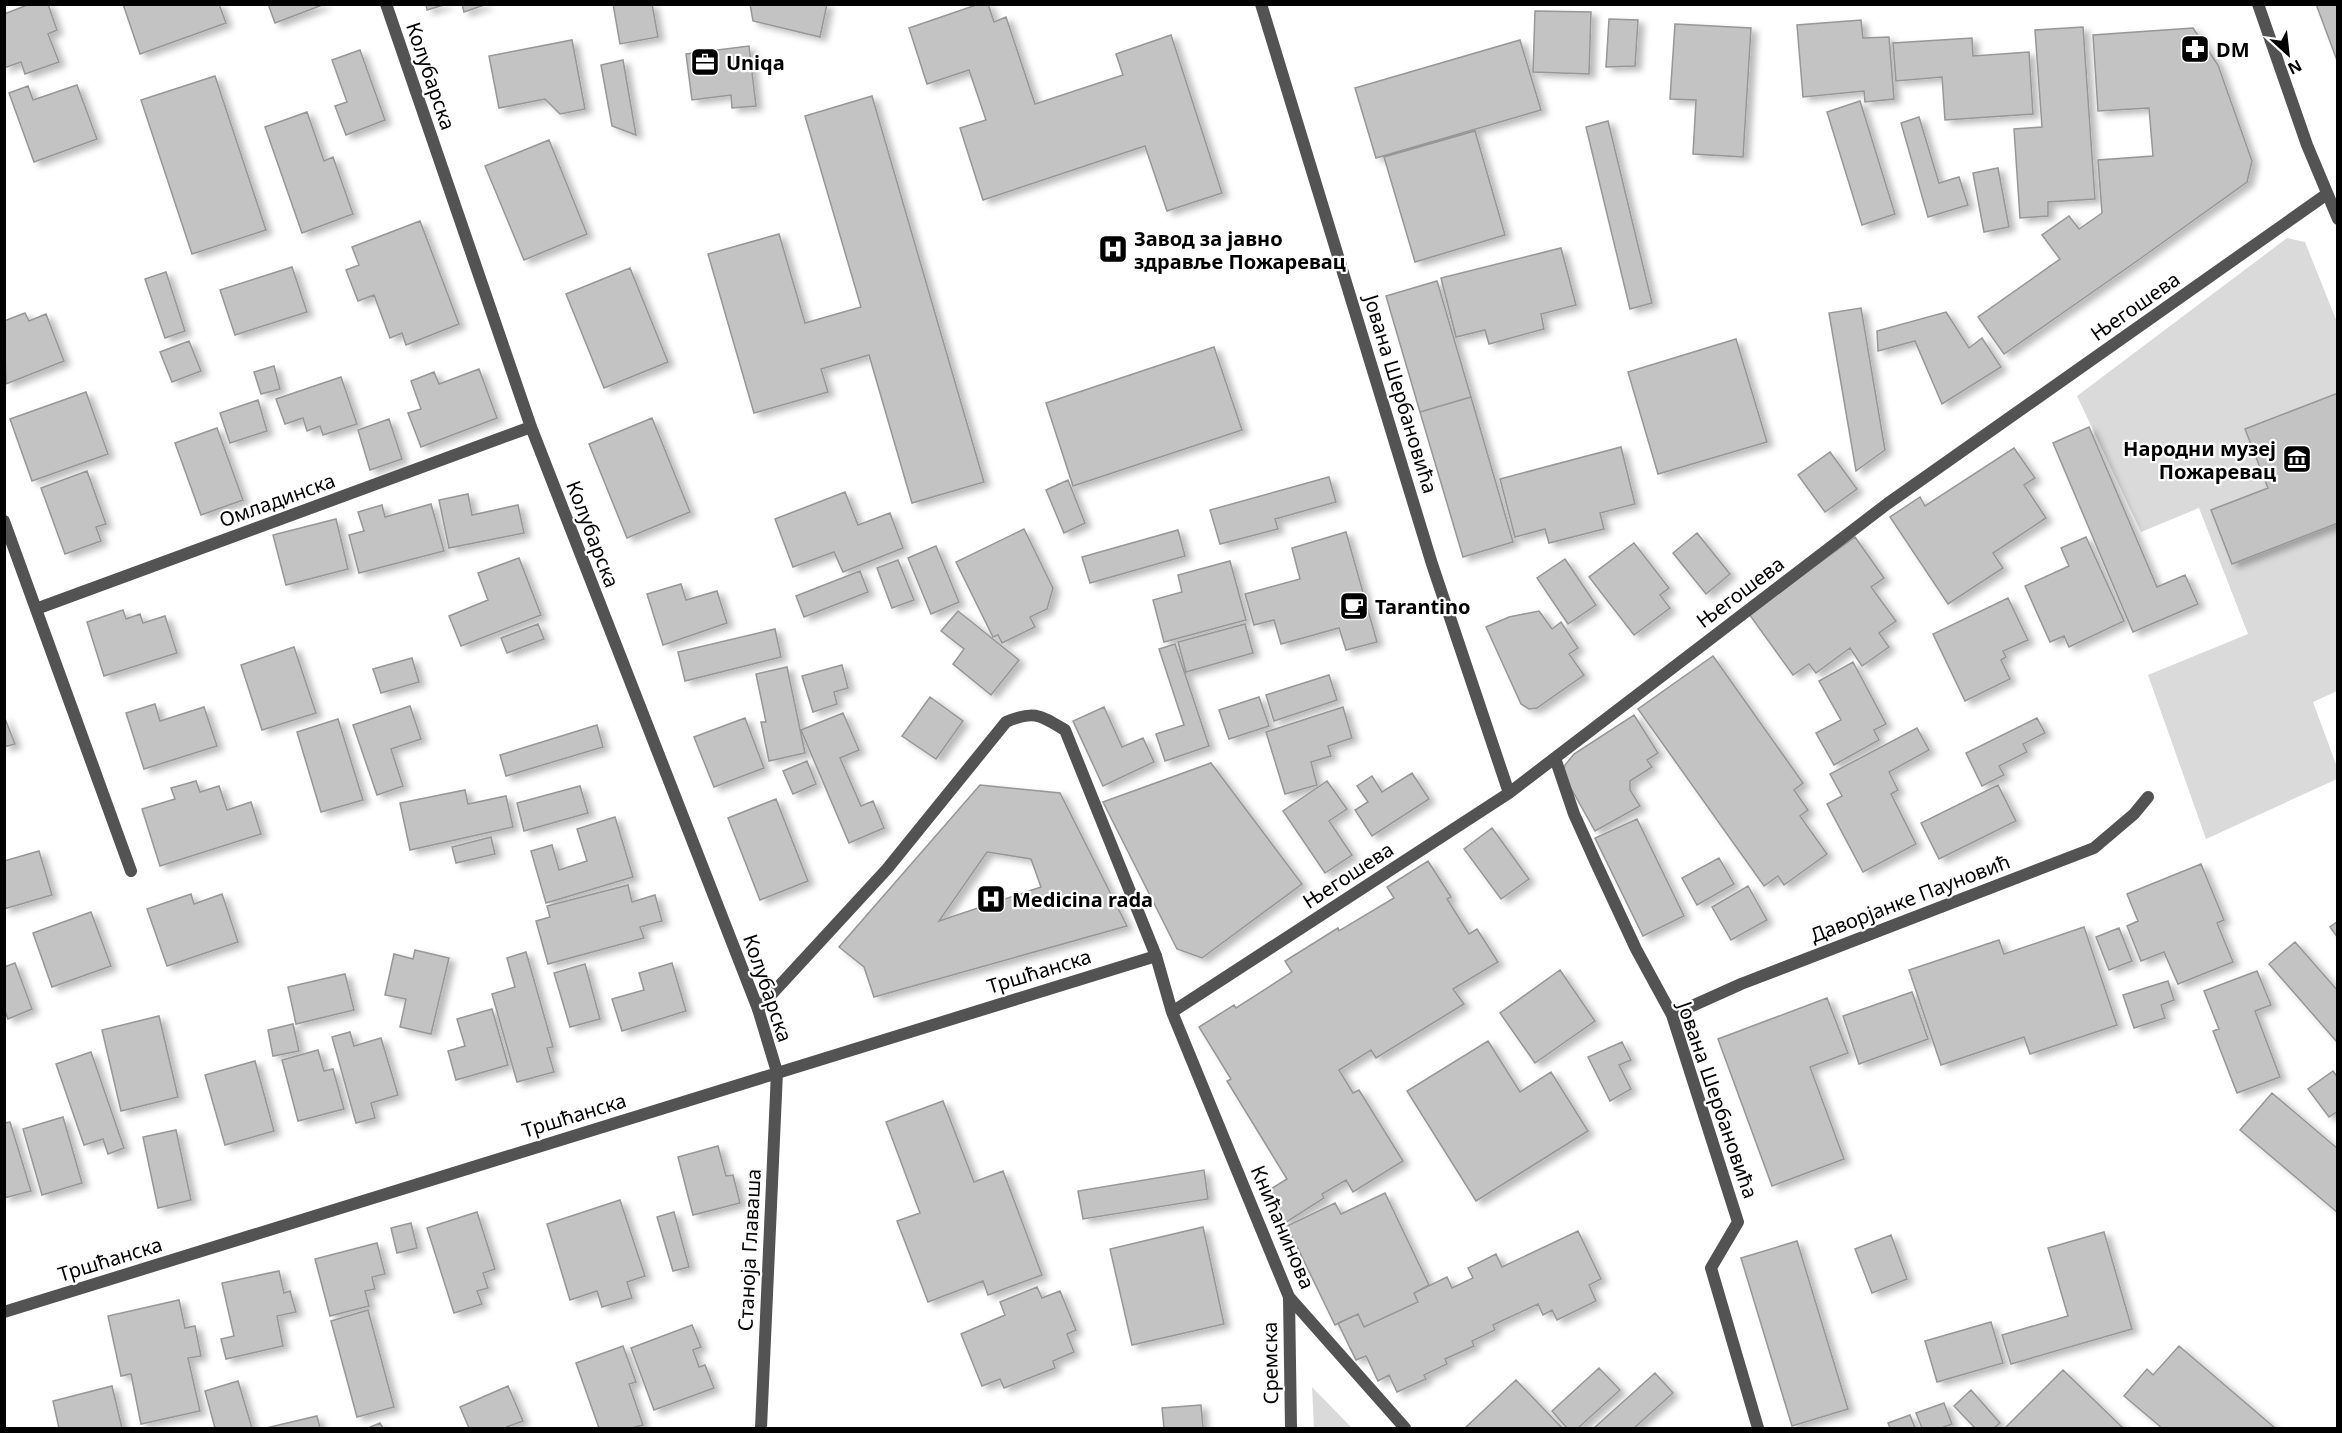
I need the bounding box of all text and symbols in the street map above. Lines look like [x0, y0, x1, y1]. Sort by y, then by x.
street label: Колубарска [400, 19, 462, 133]
north arrow [2258, 24, 2318, 84]
pharmacy icon: DM [2179, 33, 2211, 65]
place label: DM [2216, 36, 2250, 63]
office icon: Uniqa [689, 46, 721, 78]
place label: Uniqa [726, 49, 785, 76]
text: N [2284, 55, 2306, 80]
place label: Завод за јавно здравље Пожаревац [1134, 225, 1346, 275]
hospital icon: Завод за јавно здравље Пожаревац [1097, 233, 1129, 265]
street label: Његошева [2085, 265, 2185, 347]
street label: Јована Шербановића [1357, 289, 1444, 497]
place label: Народни музеј Пожаревац [2123, 435, 2276, 485]
museum icon: Народни музеј Пожаревац [2281, 443, 2313, 475]
street label: Омладинска [215, 467, 339, 533]
street label: Колубарска [560, 477, 626, 591]
street label: Његошева [1691, 550, 1789, 634]
cafe icon: Tarantino [1338, 590, 1370, 622]
place label: Tarantino [1375, 593, 1471, 620]
street label: Његошева [1297, 836, 1399, 914]
street label: Даворјанке Пауновић [1806, 847, 2014, 949]
hospital icon: Medicina rada [975, 883, 1007, 915]
place label: Medicina rada [1012, 886, 1153, 913]
street label: Колубарска [737, 931, 799, 1045]
street label: Тршћанска [984, 942, 1094, 1000]
street label: Јована Шербановића [1671, 996, 1764, 1202]
street label: Тршћанска [519, 1086, 629, 1144]
street label: Книћанинова [1245, 1161, 1321, 1293]
street label: Станоја Главаша [731, 1168, 767, 1332]
street label: Тршћанска [55, 1230, 165, 1288]
street label: Сремска [1256, 1321, 1284, 1405]

